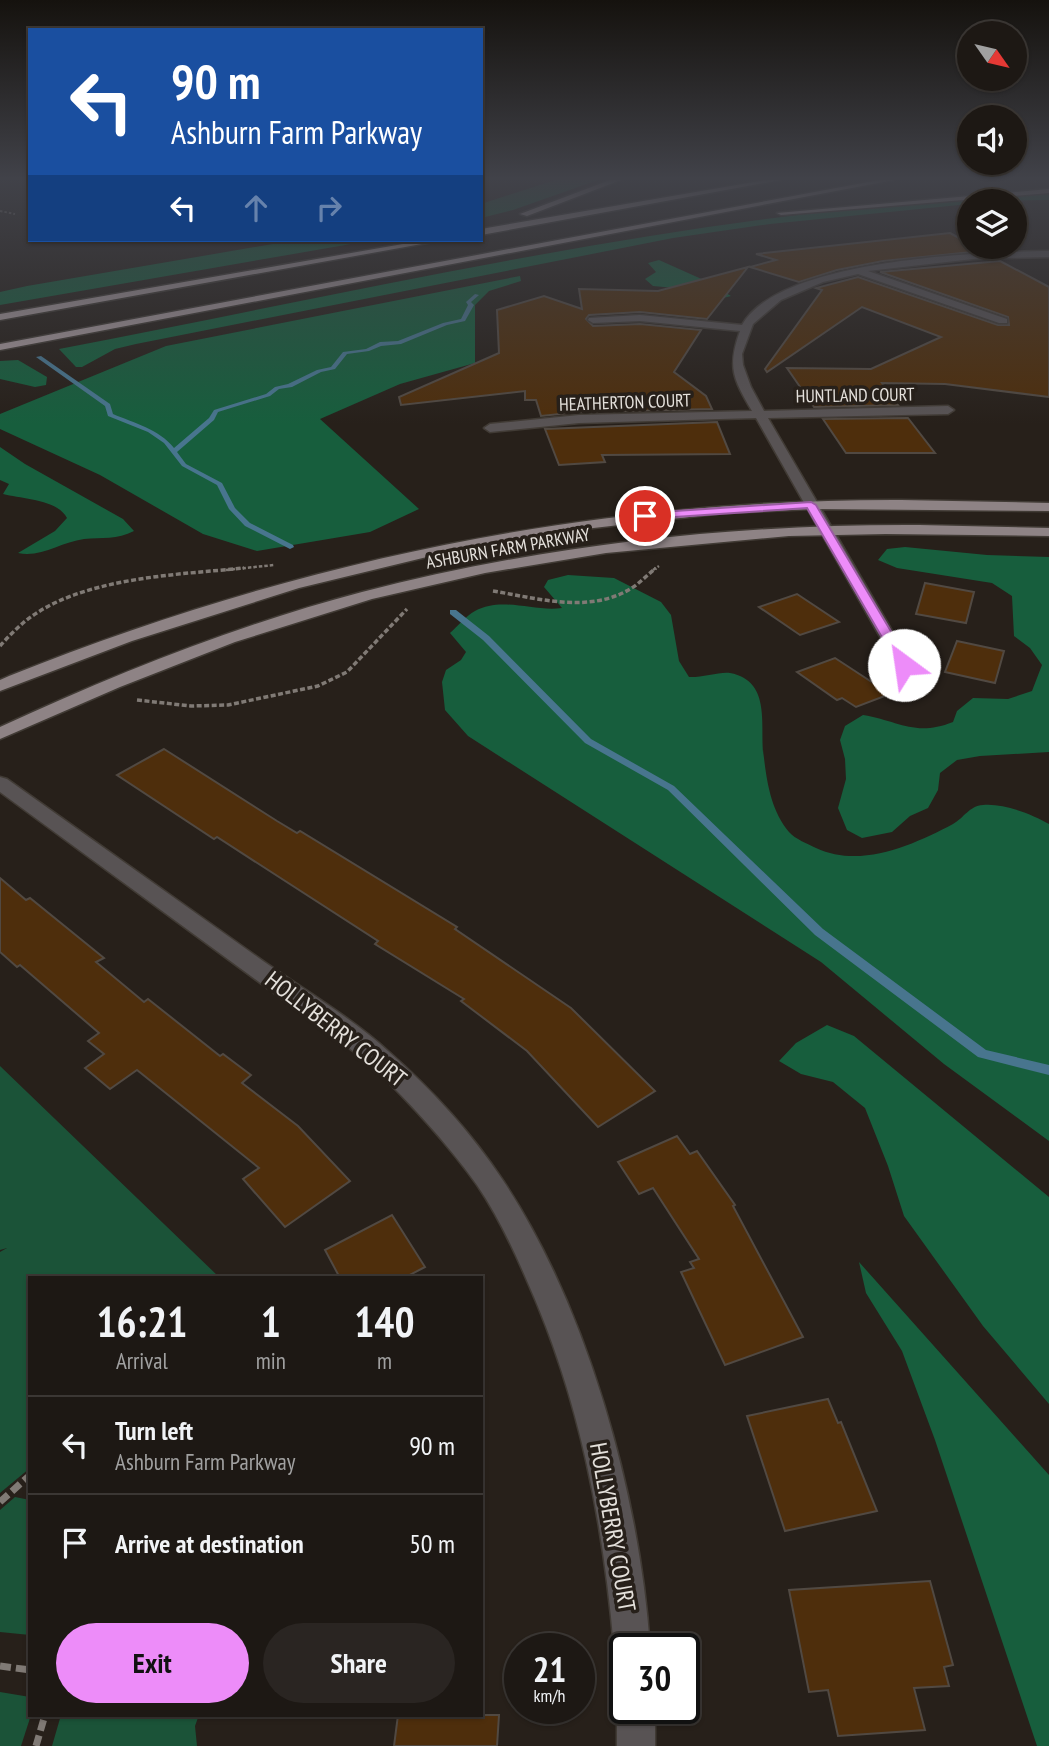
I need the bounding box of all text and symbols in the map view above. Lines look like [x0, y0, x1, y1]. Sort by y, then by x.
north arrow [957, 21, 1027, 91]
map controls [957, 21, 1027, 259]
text: 90 m [171, 49, 260, 113]
icon: left [56, 56, 147, 147]
button: sound [957, 105, 1027, 175]
text: Ashburn Farm Parkway [171, 111, 422, 153]
icon: left [164, 189, 202, 227]
icon: ahead [237, 189, 275, 227]
icon: right [310, 189, 348, 227]
button: layers [957, 189, 1027, 259]
street label: HUNTLAND COURT [795, 382, 915, 408]
street label: HEATHERTON COURT [559, 388, 691, 416]
pin [615, 486, 675, 546]
icon: arrive [626, 497, 664, 535]
street label: ASHBURN FARM PARKWAY [424, 522, 593, 574]
position arrow [867, 628, 941, 702]
street label: HOLLYBERRY COURT [259, 964, 413, 1094]
text: 16:21 [96, 1294, 187, 1349]
text: 1 [261, 1294, 281, 1349]
text: 140 [354, 1294, 415, 1349]
text: Arrival [116, 1346, 168, 1375]
text: min [256, 1346, 286, 1375]
text: m [377, 1346, 392, 1375]
text: Turn left [115, 1414, 193, 1447]
icon: left [56, 1426, 94, 1464]
text: 90 m [409, 1429, 455, 1462]
street label: HOLLYBERRY COURT [583, 1440, 643, 1614]
text: Ashburn Farm Parkway [115, 1447, 295, 1476]
icon: arrive [56, 1524, 94, 1562]
text: Arrive at destination [115, 1527, 304, 1560]
text: 50 m [409, 1527, 455, 1560]
button: Exit [56, 1623, 249, 1703]
button: Share [263, 1623, 455, 1703]
speed limit sign: 30 [609, 1633, 700, 1724]
text: 21 [533, 1646, 566, 1692]
text: km/h [534, 1684, 565, 1707]

